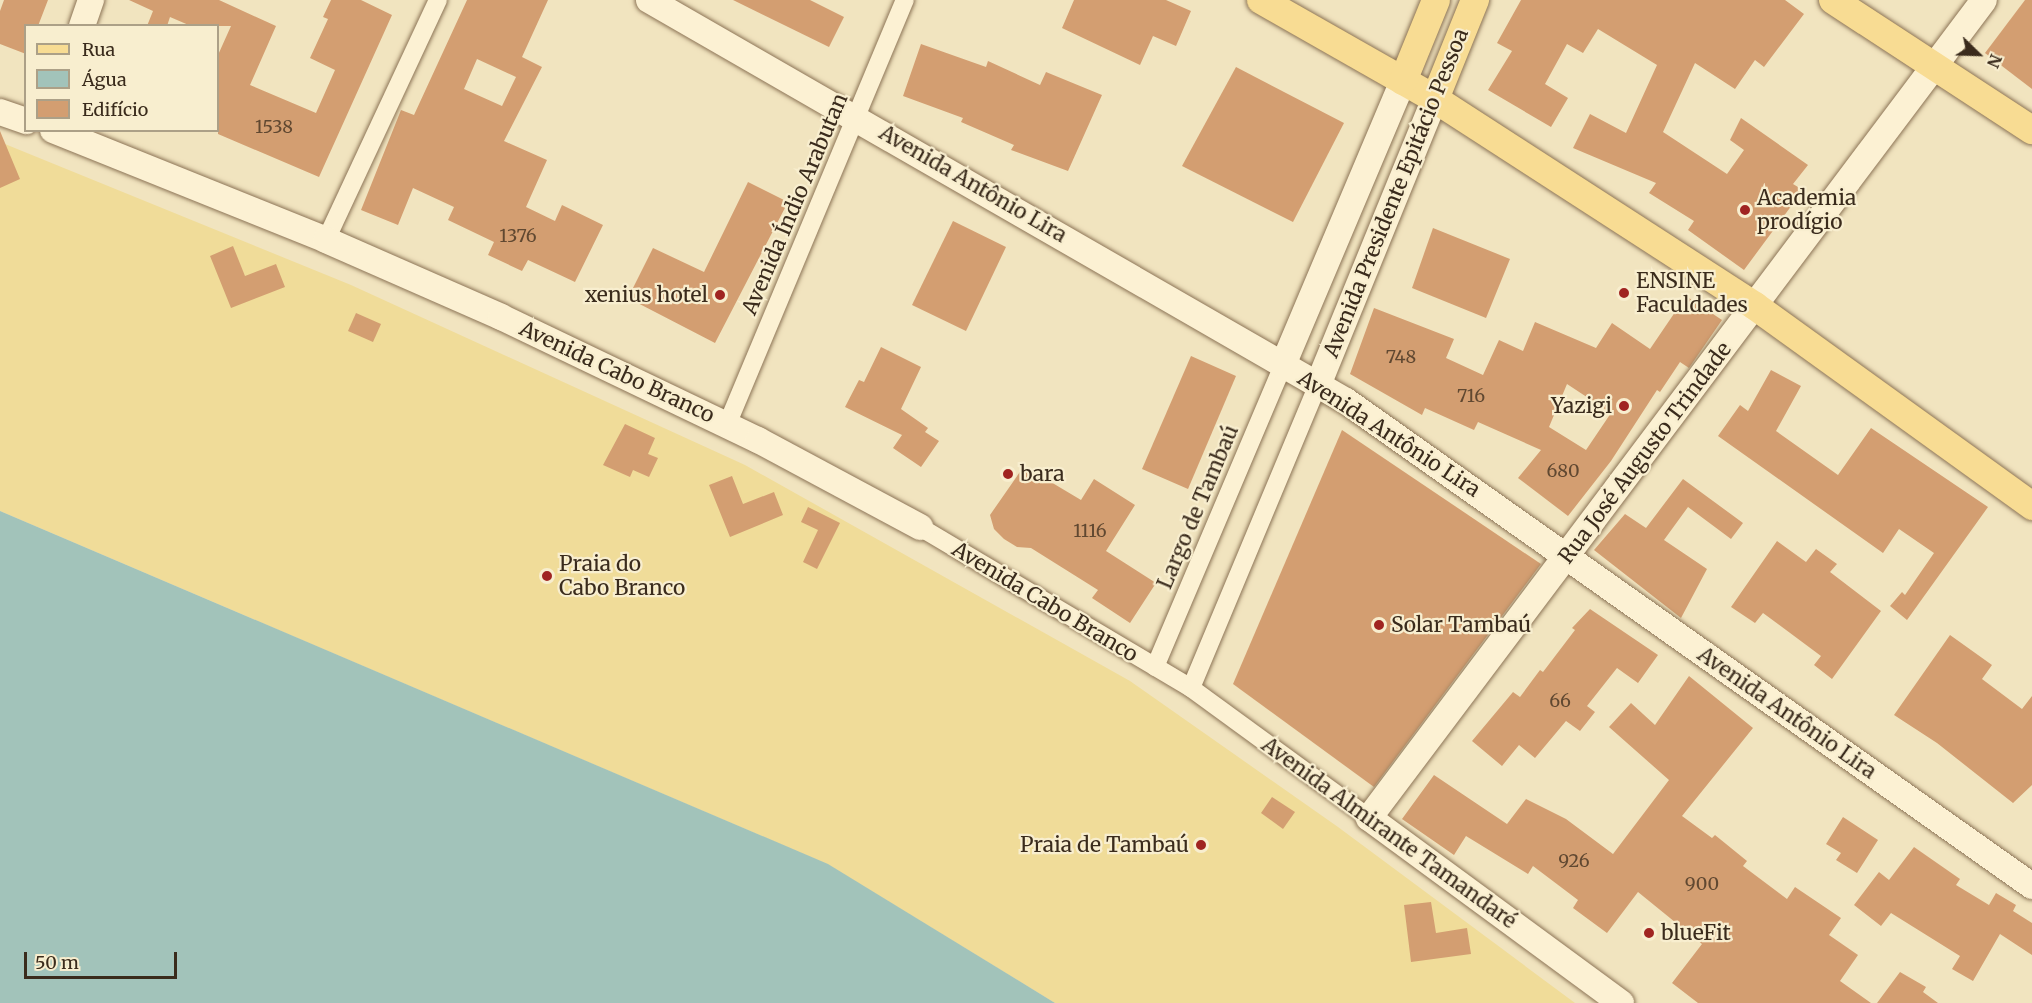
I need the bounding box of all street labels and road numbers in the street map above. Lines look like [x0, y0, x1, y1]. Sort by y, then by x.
street label: Avenida Presidente Epitácio Pessoa [1318, 25, 1474, 361]
street label: Avenida Índio Arabutan [737, 89, 853, 319]
street label: Avenida Antônio Lira [875, 120, 1071, 248]
street label: Avenida Cabo Branco [516, 316, 718, 428]
street label: Rua José Augusto Trindade [1553, 337, 1737, 569]
street label: Avenida Antônio Lira [1293, 366, 1485, 502]
street label: Largo de Tambaú [1152, 421, 1244, 593]
street label: Avenida Cabo Branco [948, 537, 1142, 667]
street label: Avenida Antônio Lira [1693, 642, 1881, 784]
street label: Avenida Almirante Tamandaré [1257, 732, 1521, 934]

